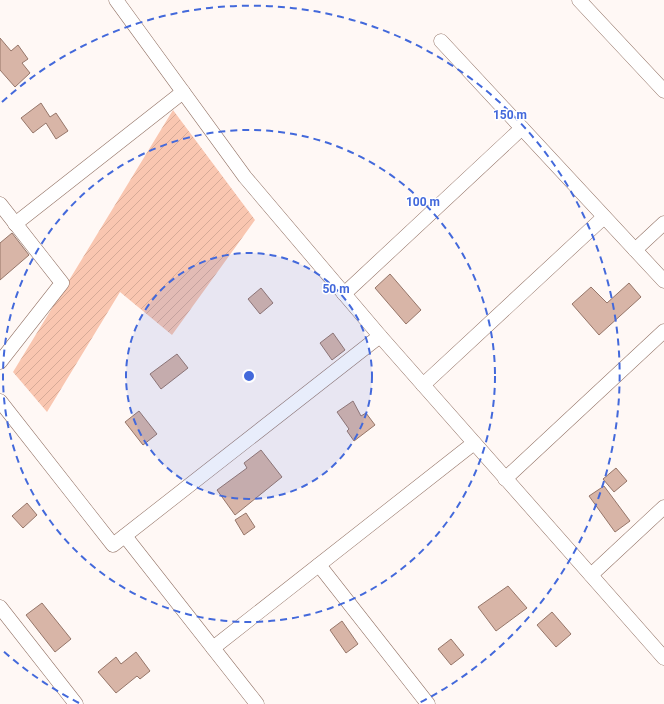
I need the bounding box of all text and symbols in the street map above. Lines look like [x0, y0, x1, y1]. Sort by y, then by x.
text: 150 m [493, 108, 527, 122]
text: 100 m [406, 195, 440, 209]
text: 50 m [322, 282, 350, 296]
centre of rings [242, 369, 256, 383]

